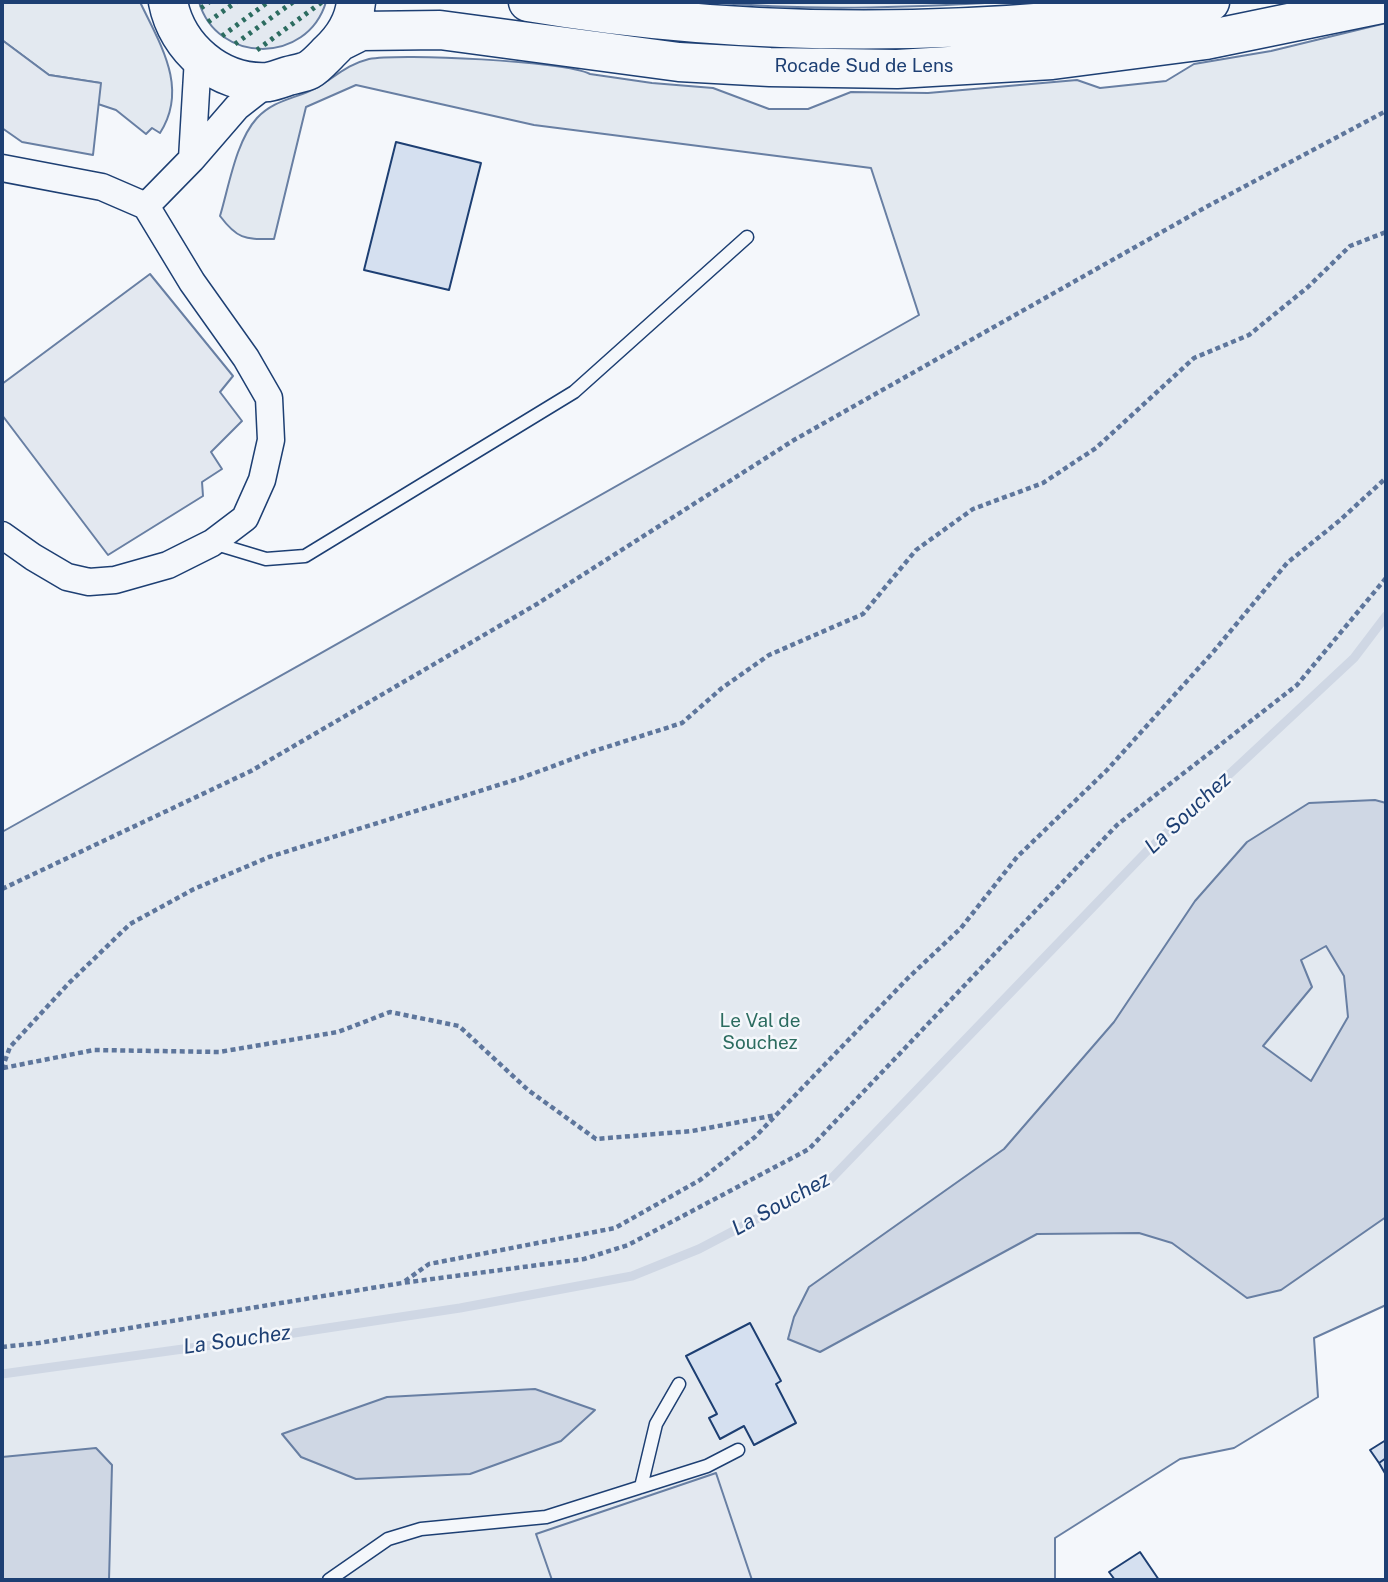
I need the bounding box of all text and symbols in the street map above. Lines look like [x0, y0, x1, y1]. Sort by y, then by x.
street label: Rocade Sud de Lens [775, 55, 953, 77]
water label: La Souchez [1140, 767, 1236, 859]
park label: Le Val de Souchez [720, 1010, 800, 1054]
water label: La Souchez [728, 1167, 834, 1241]
water label: La Souchez [182, 1320, 292, 1360]

